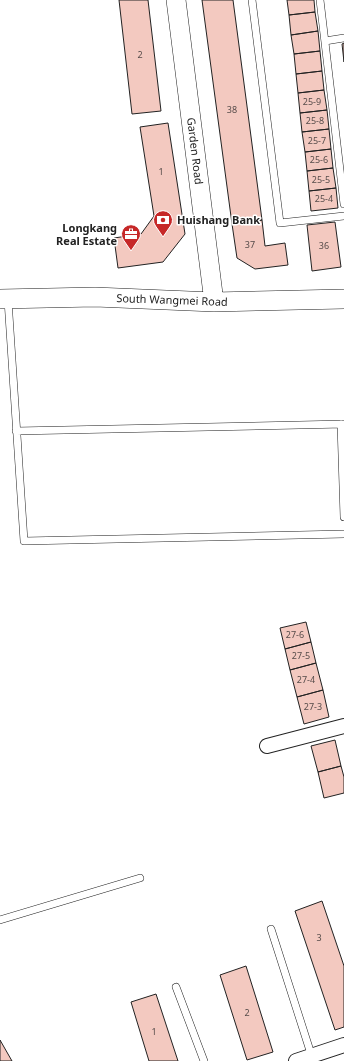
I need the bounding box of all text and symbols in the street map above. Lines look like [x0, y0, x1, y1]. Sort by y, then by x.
house number: 2 [137, 48, 143, 61]
house number: 25-9 [303, 95, 321, 108]
house number: 38 [227, 103, 237, 116]
house number: 25-8 [306, 114, 324, 127]
street label: Garden Road [184, 116, 207, 185]
house number: 25-7 [308, 134, 326, 147]
house number: 25-6 [310, 153, 328, 166]
house number: 1 [158, 165, 164, 178]
house number: 25-5 [312, 173, 330, 186]
house number: 25-4 [315, 192, 333, 205]
bank icon: Huishang Bank [152, 209, 174, 237]
place label: Huishang Bank [177, 212, 260, 227]
place label: Longkang Real Estate [56, 220, 117, 248]
office icon: Longkang Real Estate [120, 223, 142, 251]
house number: 37 [245, 238, 255, 251]
house number: 36 [319, 239, 329, 252]
street label: South Wangmei Road [116, 290, 228, 309]
house number: 27-6 [286, 628, 304, 641]
house number: 27-5 [292, 649, 310, 662]
house number: 27-4 [297, 673, 315, 686]
house number: 27-3 [304, 700, 322, 713]
house number: 3 [316, 931, 322, 944]
house number: 2 [244, 1006, 250, 1019]
house number: 1 [151, 1025, 157, 1038]

